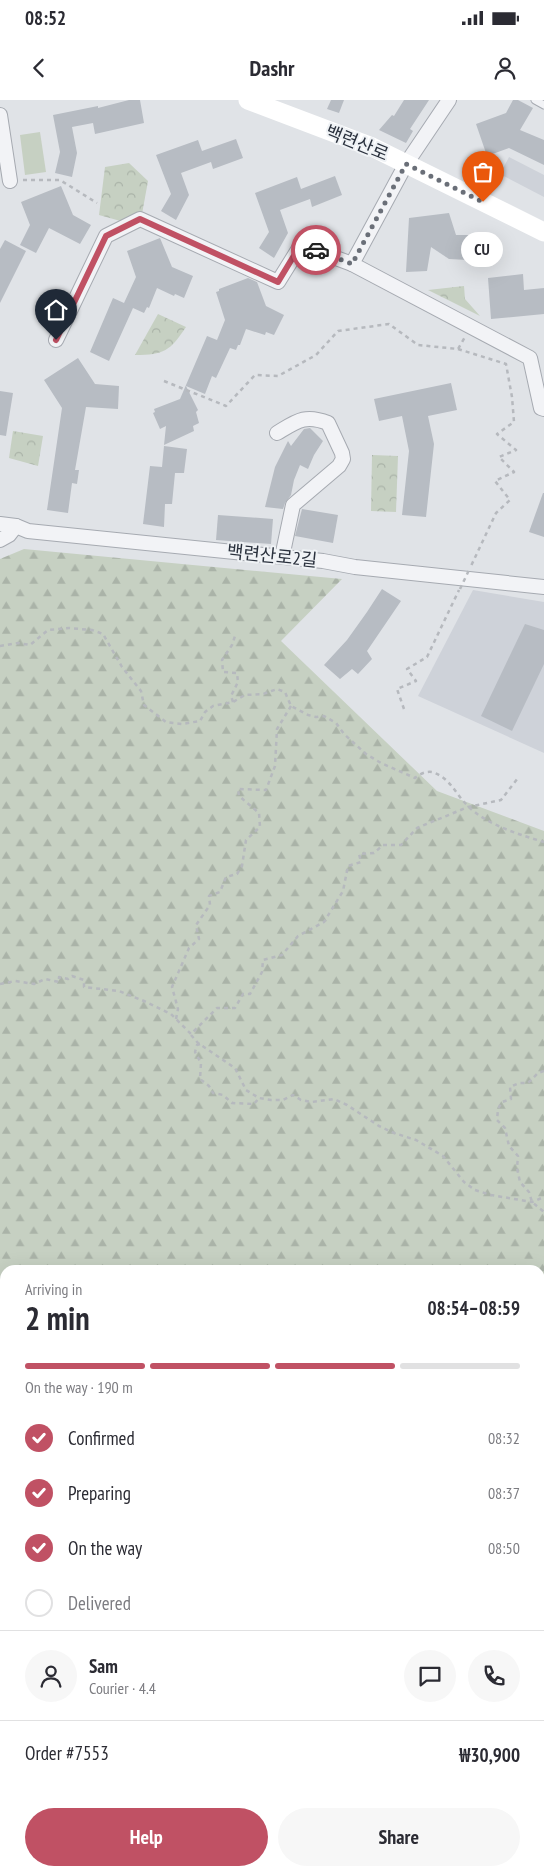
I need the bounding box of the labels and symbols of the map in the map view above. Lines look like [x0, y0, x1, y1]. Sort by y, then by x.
street label: 백련산로 [322, 119, 392, 166]
pin [462, 151, 504, 202]
courier [291, 225, 341, 275]
callout: CU [462, 232, 504, 267]
pin [35, 289, 77, 340]
street label: 백련산로2길 [226, 539, 318, 572]

